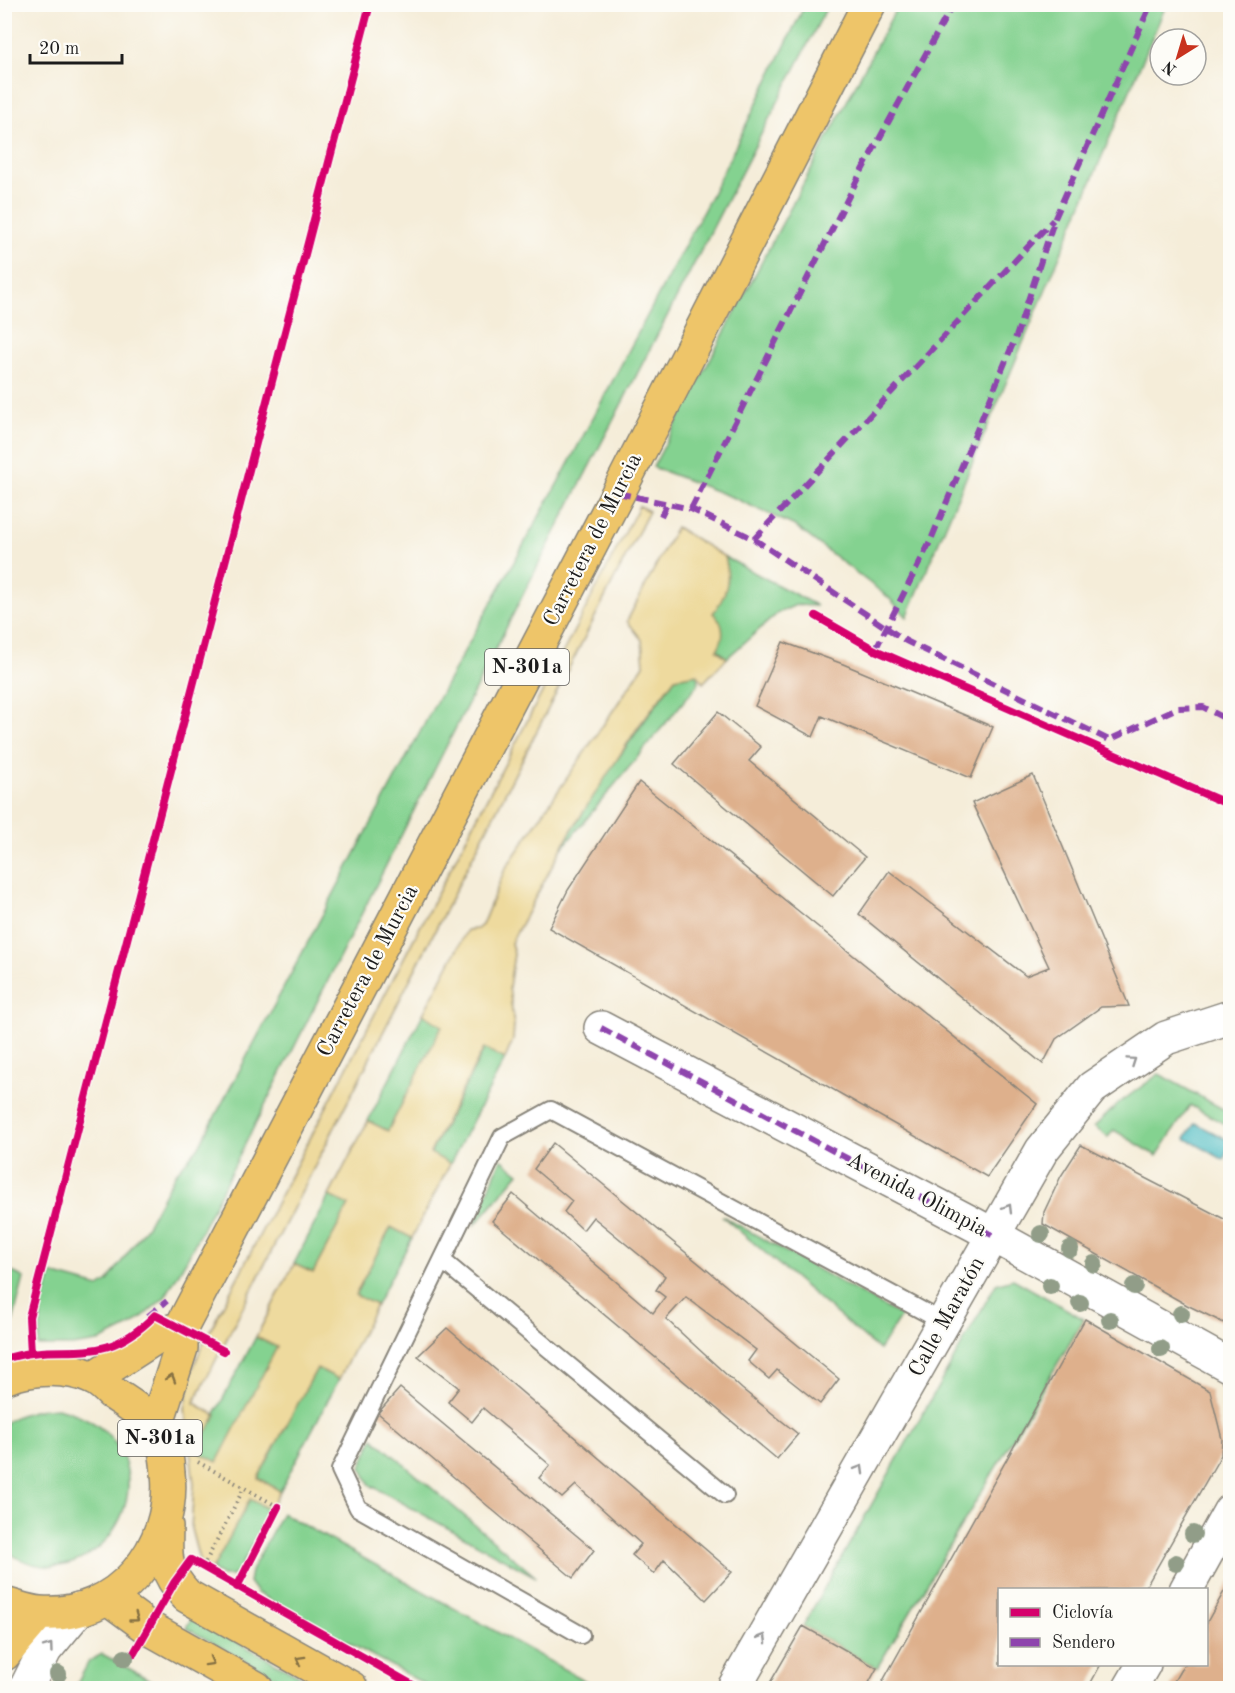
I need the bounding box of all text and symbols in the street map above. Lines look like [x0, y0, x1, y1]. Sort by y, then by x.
scale bar [30, 27, 122, 65]
north arrow [1148, 27, 1208, 87]
text: 20 m [39, 40, 79, 58]
text: N [1160, 57, 1180, 77]
street label: Carretera de Murcia [540, 450, 646, 630]
road number: N-301a [485, 649, 569, 685]
street label: Carretera de Murcia [313, 881, 423, 1060]
one-way arrow [1125, 1057, 1136, 1068]
street label: Avenida Olimpia [843, 1149, 991, 1241]
one-way arrow [1001, 1204, 1013, 1214]
street label: Calle Maratón [905, 1253, 989, 1381]
one-way arrow [164, 1373, 177, 1384]
road number: N-301a [118, 1420, 202, 1456]
one-way arrow [853, 1465, 865, 1475]
legend [998, 1588, 1208, 1666]
text: Ciclovía [1052, 1604, 1113, 1622]
one-way arrow [129, 1611, 140, 1622]
one-way arrow [756, 1634, 767, 1644]
text: Sendero [1052, 1634, 1115, 1652]
one-way arrow [42, 1642, 53, 1653]
one-way arrow [204, 1655, 214, 1667]
one-way arrow [296, 1656, 306, 1667]

